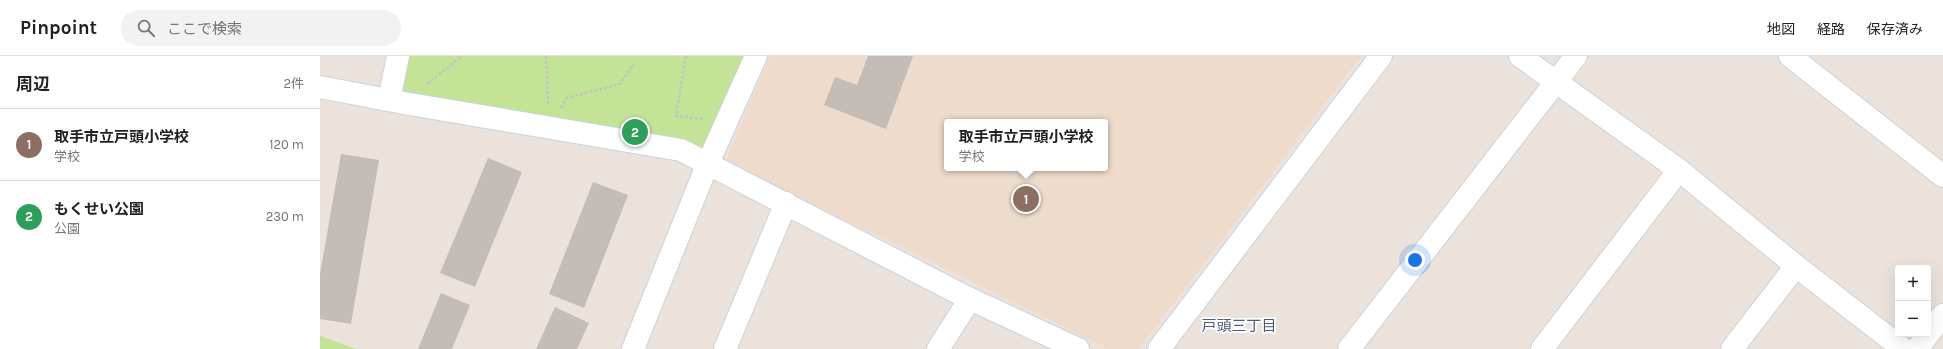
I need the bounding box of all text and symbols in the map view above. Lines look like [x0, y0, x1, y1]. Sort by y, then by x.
search box [121, 10, 401, 46]
text: Pinpoint [20, 17, 97, 39]
icon: search [135, 17, 157, 39]
text: ここで検索 [167, 20, 242, 38]
text: 地図 [1767, 21, 1795, 38]
text: 経路 [1817, 21, 1845, 38]
text: 保存済み [1867, 21, 1923, 38]
text: 周辺 [16, 74, 50, 94]
text: 2件 [283, 76, 304, 91]
pin: 2 [622, 117, 648, 147]
popup [944, 119, 1108, 171]
text: 取手市立戸頭小学校 [54, 128, 189, 146]
text: 取手市立戸頭小学校 [958, 128, 1094, 146]
text: 1 [27, 137, 31, 152]
text: 120 m [269, 137, 304, 152]
text: 学校 [54, 149, 80, 164]
text: 学校 [958, 149, 985, 164]
pin: 1 [1013, 184, 1039, 214]
text: もくせい公園 [54, 200, 144, 218]
text: 2 [25, 209, 33, 224]
text: 230 m [266, 209, 304, 224]
text: 公園 [54, 221, 80, 236]
your location [1405, 250, 1425, 270]
map controls [1895, 265, 1931, 337]
button: + [1895, 265, 1931, 301]
button: − [1895, 301, 1931, 337]
district label: 戸頭三丁目 [1201, 317, 1277, 335]

